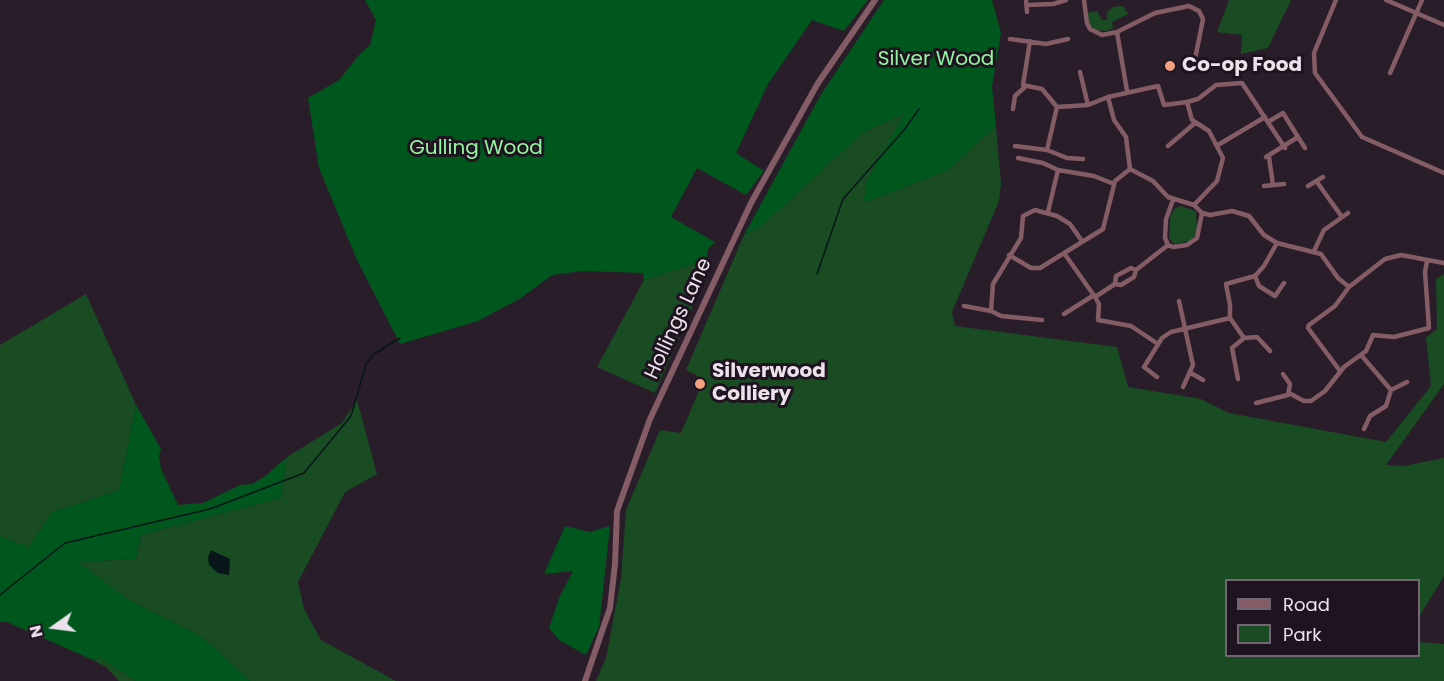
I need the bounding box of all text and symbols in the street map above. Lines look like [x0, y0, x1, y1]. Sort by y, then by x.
park label: Silver Wood [878, 48, 994, 72]
place label: Co-op Food [1182, 54, 1302, 78]
marker: Co-op Food [1163, 59, 1177, 73]
park label: Gulling Wood [409, 137, 543, 161]
street label: Hollings Lane [640, 255, 718, 383]
place label: Silverwood Colliery [712, 360, 826, 407]
marker: Silverwood Colliery [693, 377, 707, 391]
legend [1225, 579, 1420, 657]
text: Road [1283, 592, 1330, 617]
north arrow [24, 597, 84, 657]
text: Park [1283, 622, 1322, 647]
text: N [23, 623, 49, 640]

